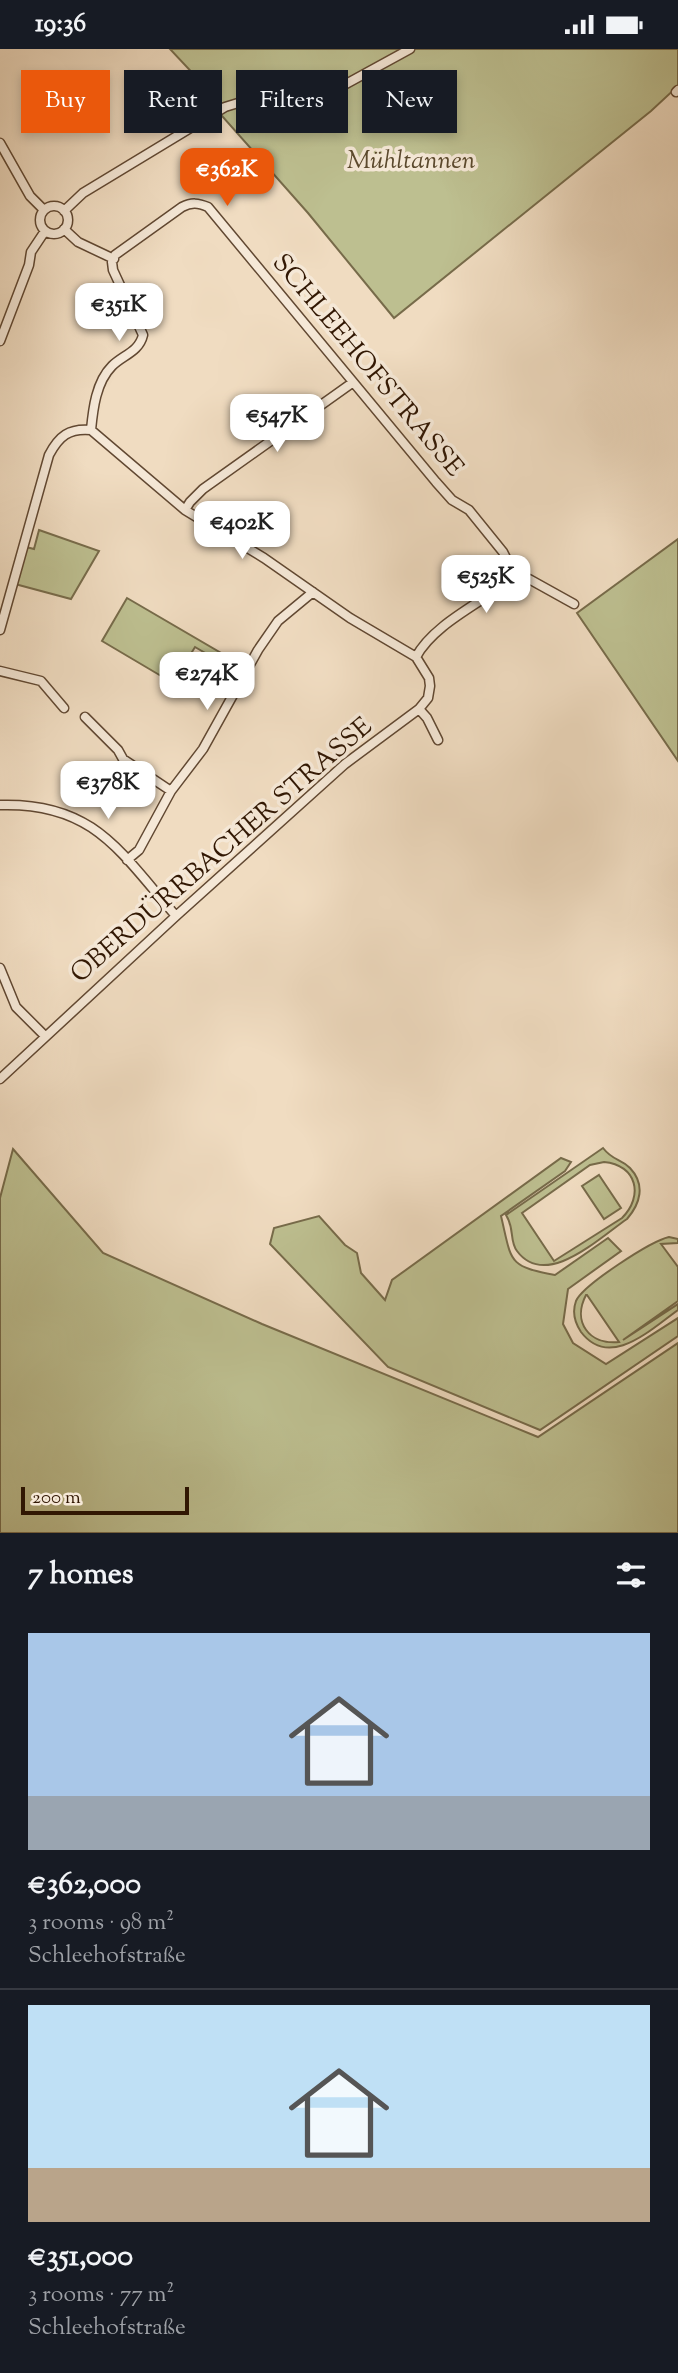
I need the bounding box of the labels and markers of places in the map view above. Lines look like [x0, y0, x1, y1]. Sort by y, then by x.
pin: €362K [178, 149, 276, 208]
pin: €351K [70, 283, 168, 343]
pin: €547K [228, 395, 326, 454]
pin: €402K [193, 501, 291, 561]
pin: €525K [437, 555, 535, 615]
pin: €274K [158, 653, 256, 712]
pin: €378K [59, 761, 157, 821]

